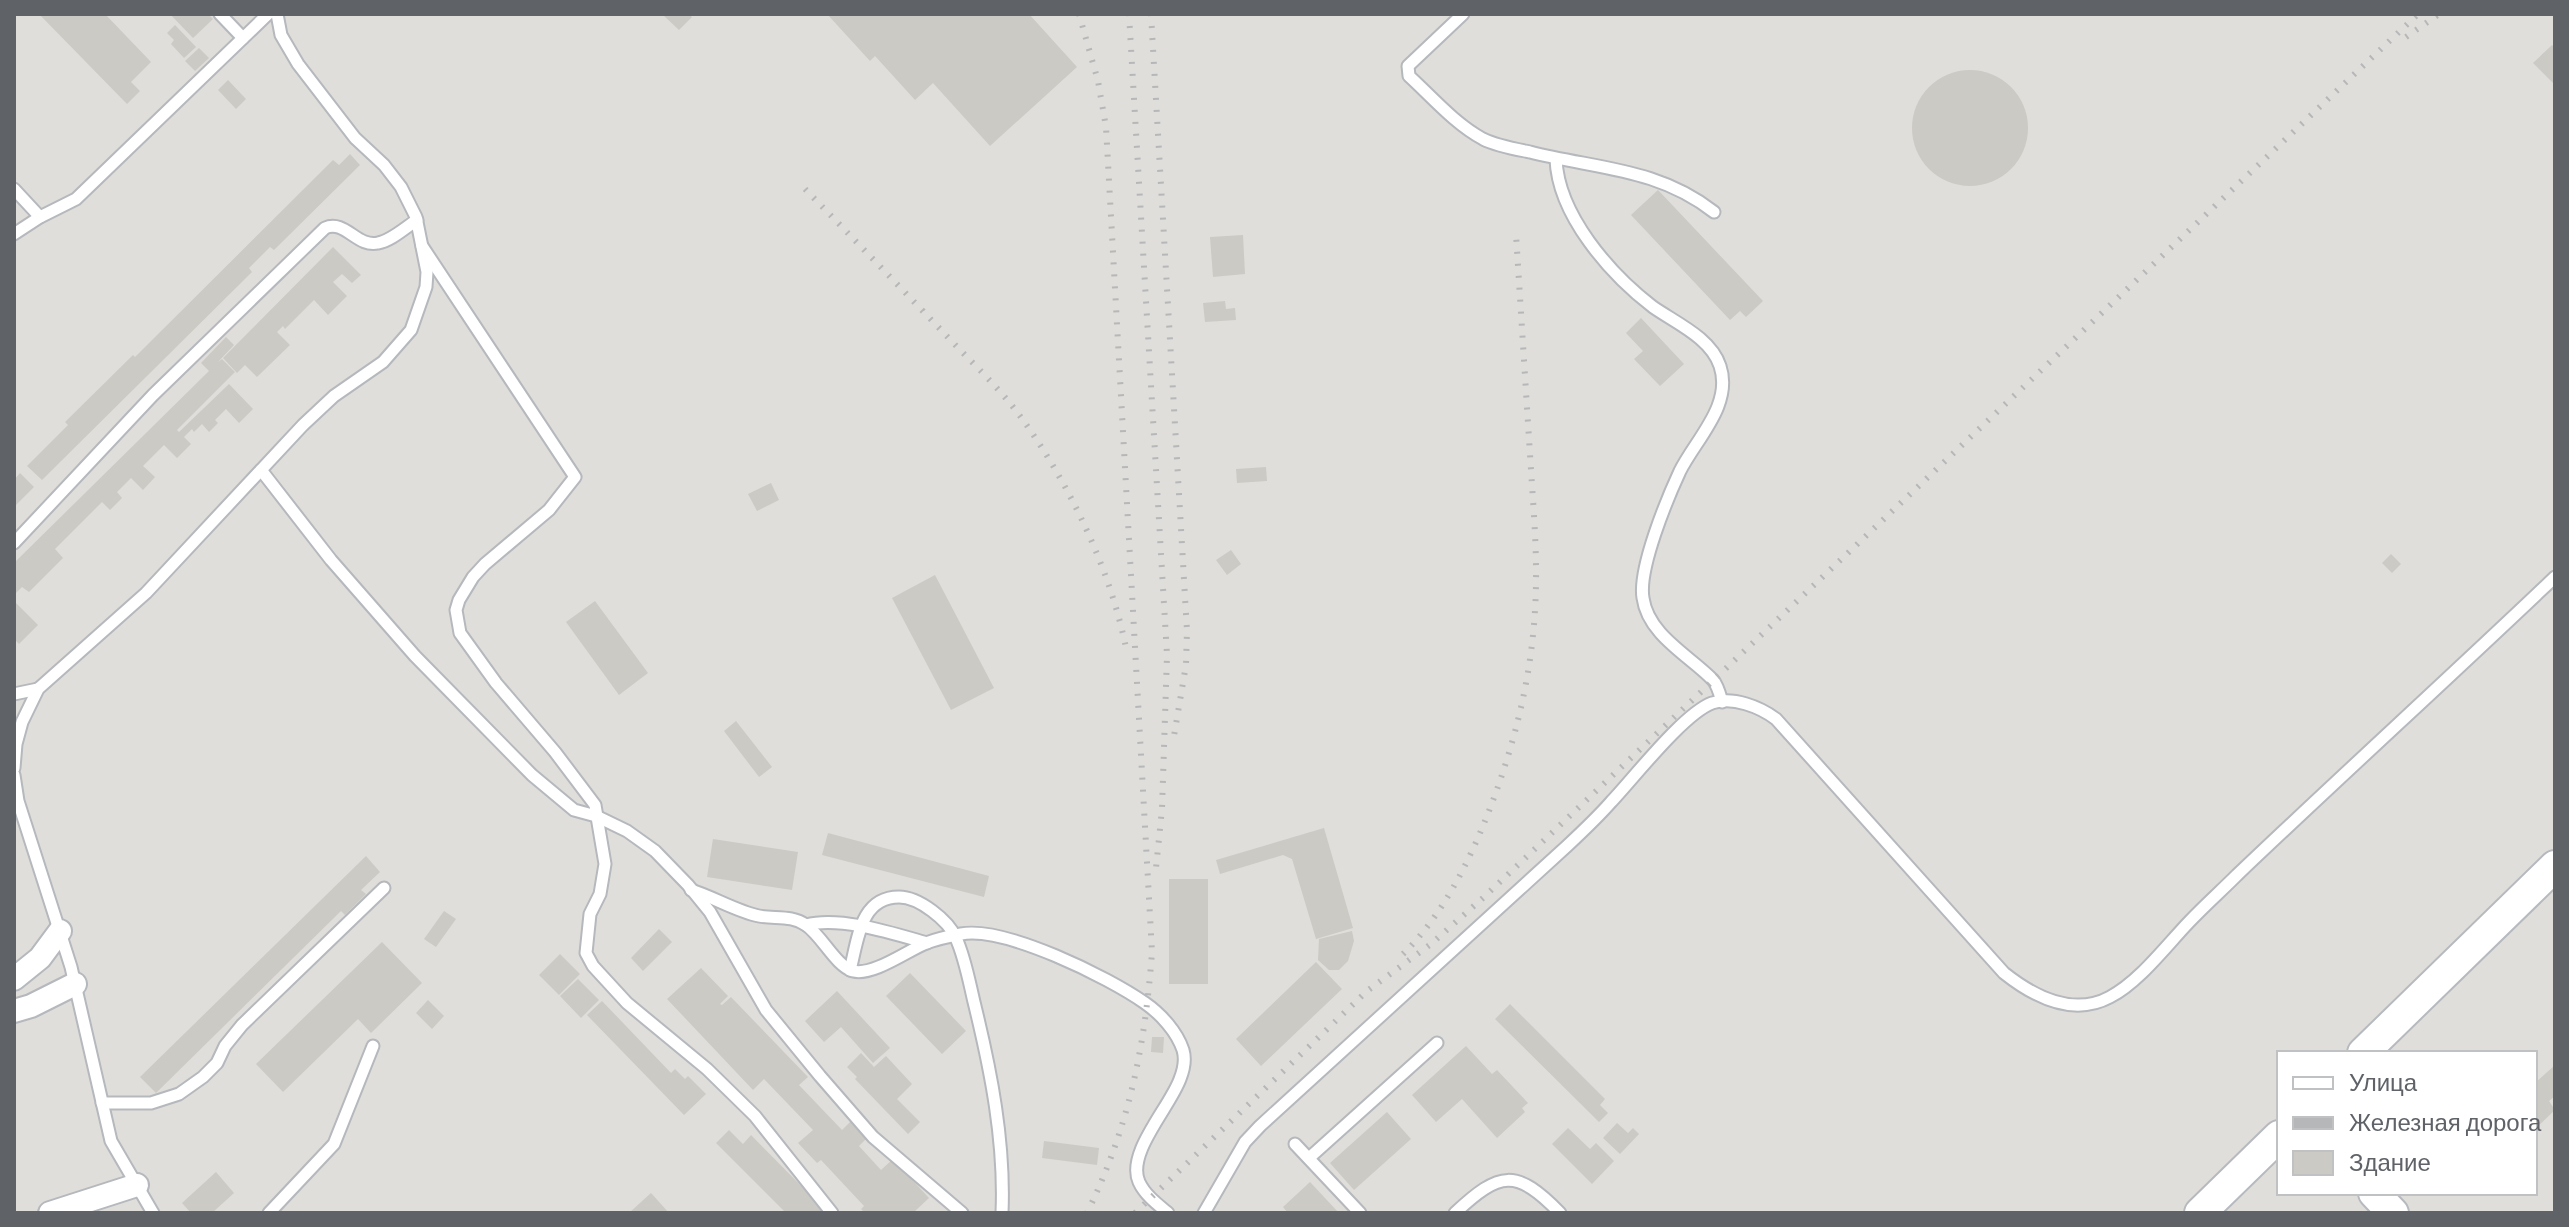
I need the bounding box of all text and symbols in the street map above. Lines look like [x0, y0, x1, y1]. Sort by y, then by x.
legend [2277, 1051, 2537, 1195]
text: Улица [2349, 1067, 2418, 1096]
text: Железная дорога [2349, 1107, 2542, 1136]
text: Здание [2349, 1147, 2431, 1176]

